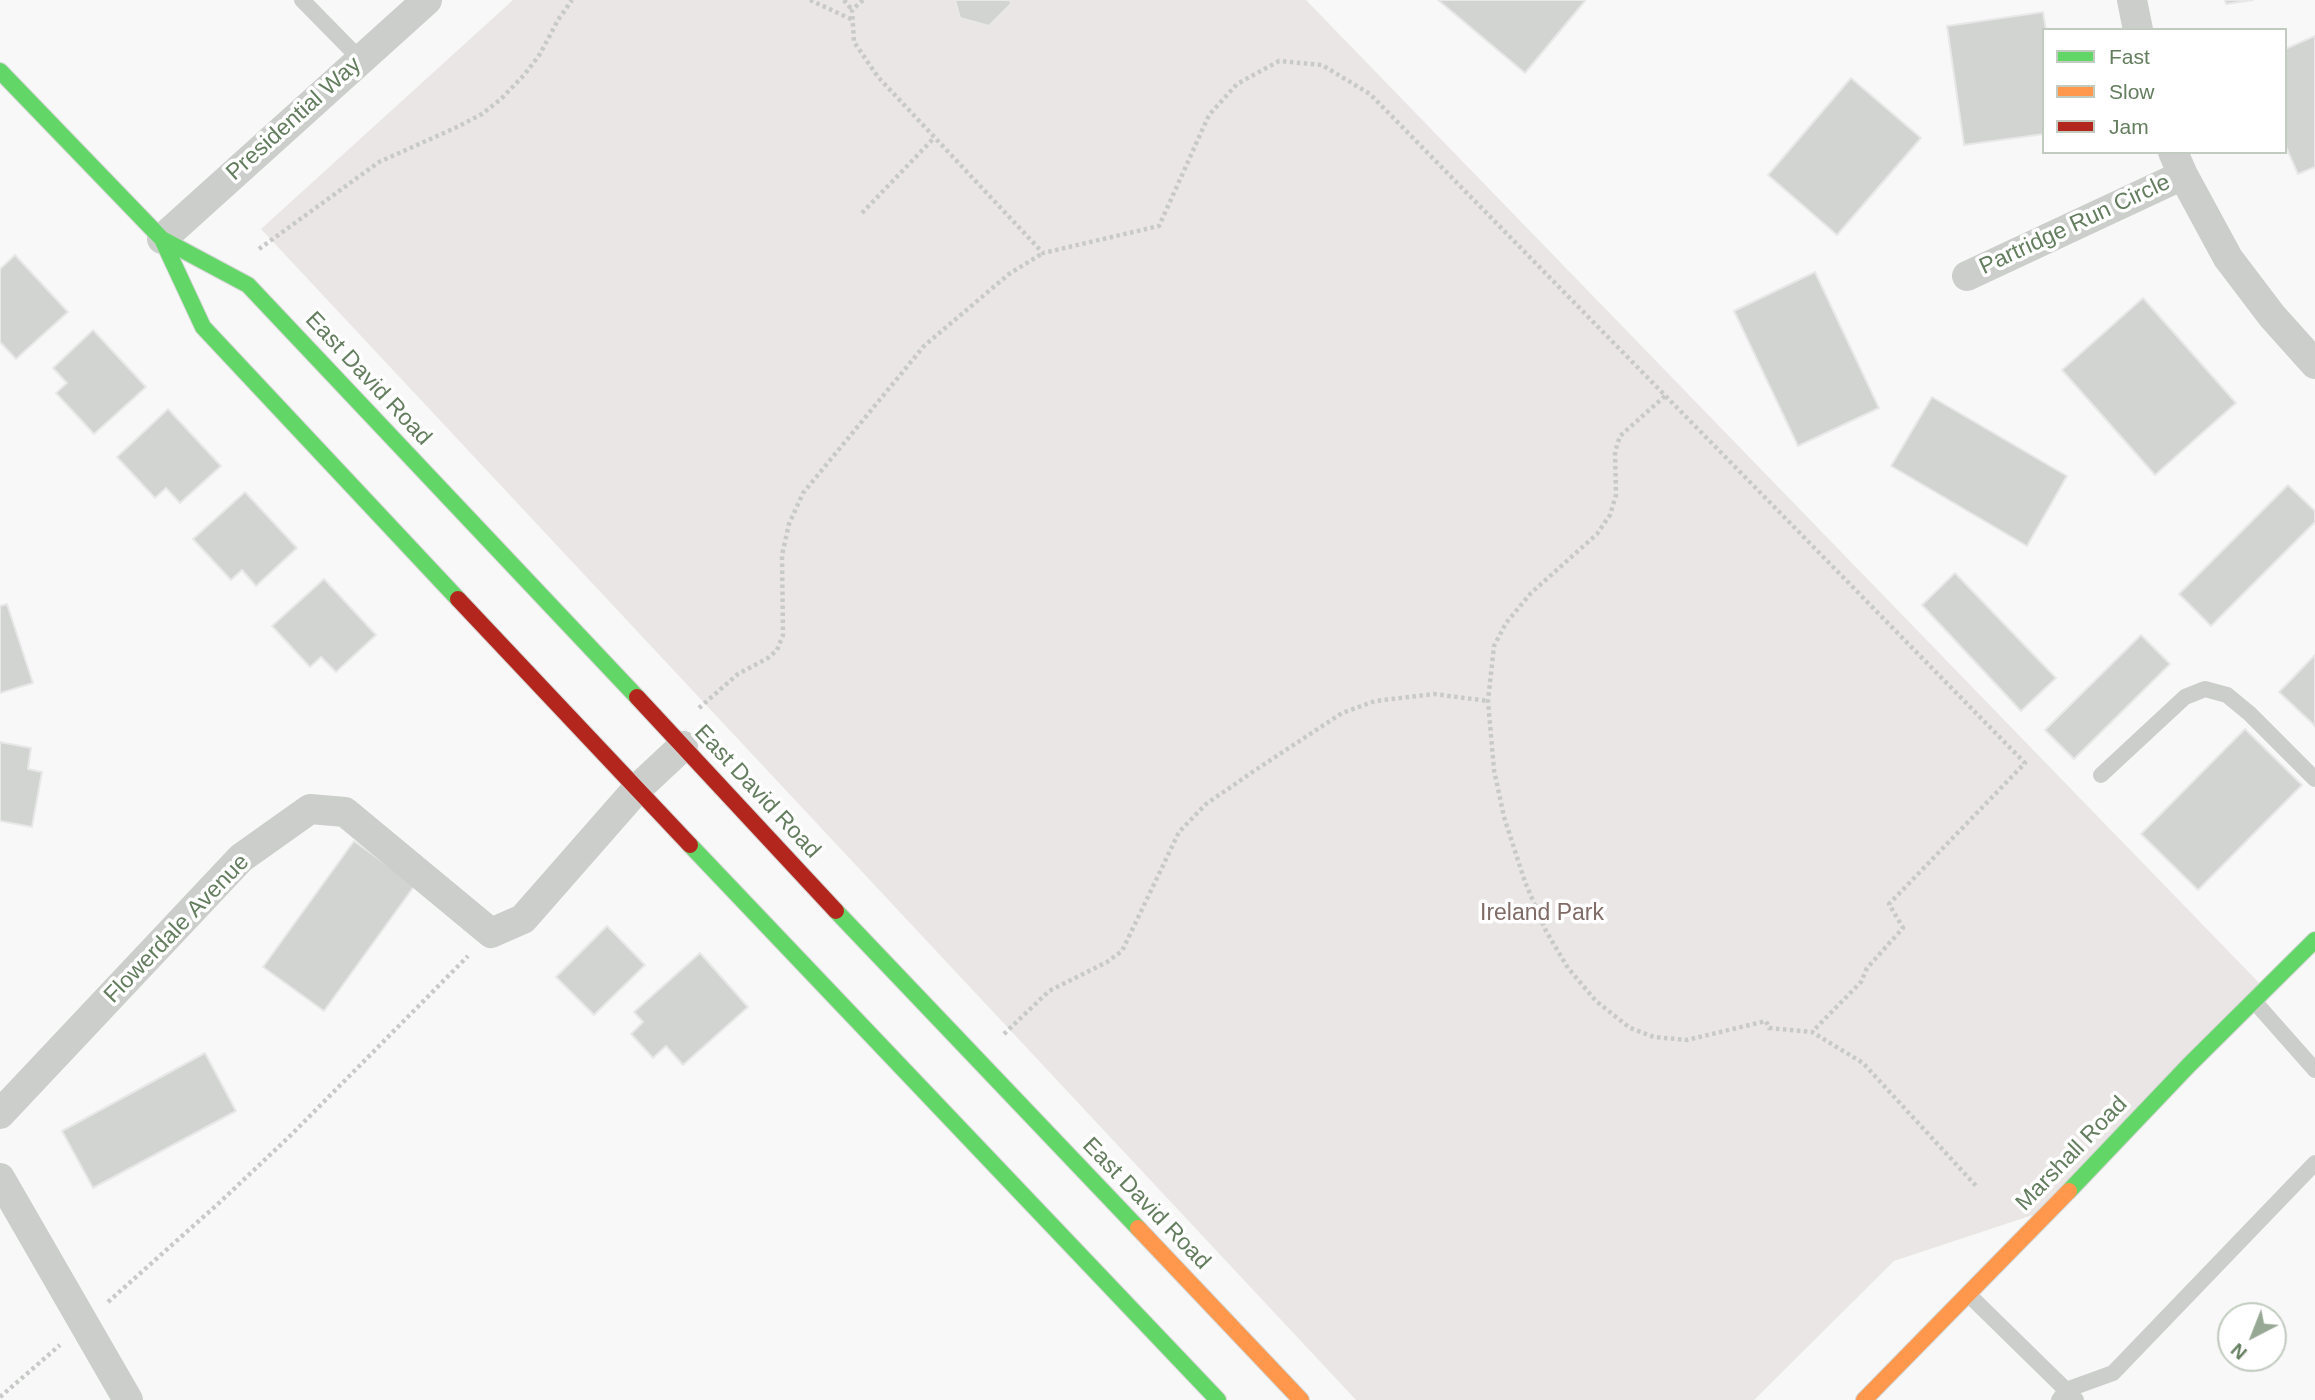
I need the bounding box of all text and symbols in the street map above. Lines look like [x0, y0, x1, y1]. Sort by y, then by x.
legend [2042, 28, 2287, 154]
text: Fast [2109, 45, 2150, 68]
street label: Presidential Way [221, 51, 367, 187]
text: Slow [2109, 80, 2155, 103]
text: Jam [2109, 115, 2149, 138]
street label: Partridge Run Circle [1975, 169, 2175, 281]
street label: East David Road [299, 306, 437, 452]
street label: East David Road [688, 719, 826, 865]
street label: Flowerdale Avenue [99, 849, 255, 1009]
park label: Ireland Park [1480, 900, 1604, 928]
street label: Marshall Road [2011, 1091, 2133, 1217]
street label: East David Road [1076, 1132, 1216, 1276]
north arrow [2217, 1302, 2287, 1372]
text: N [2227, 1339, 2251, 1364]

